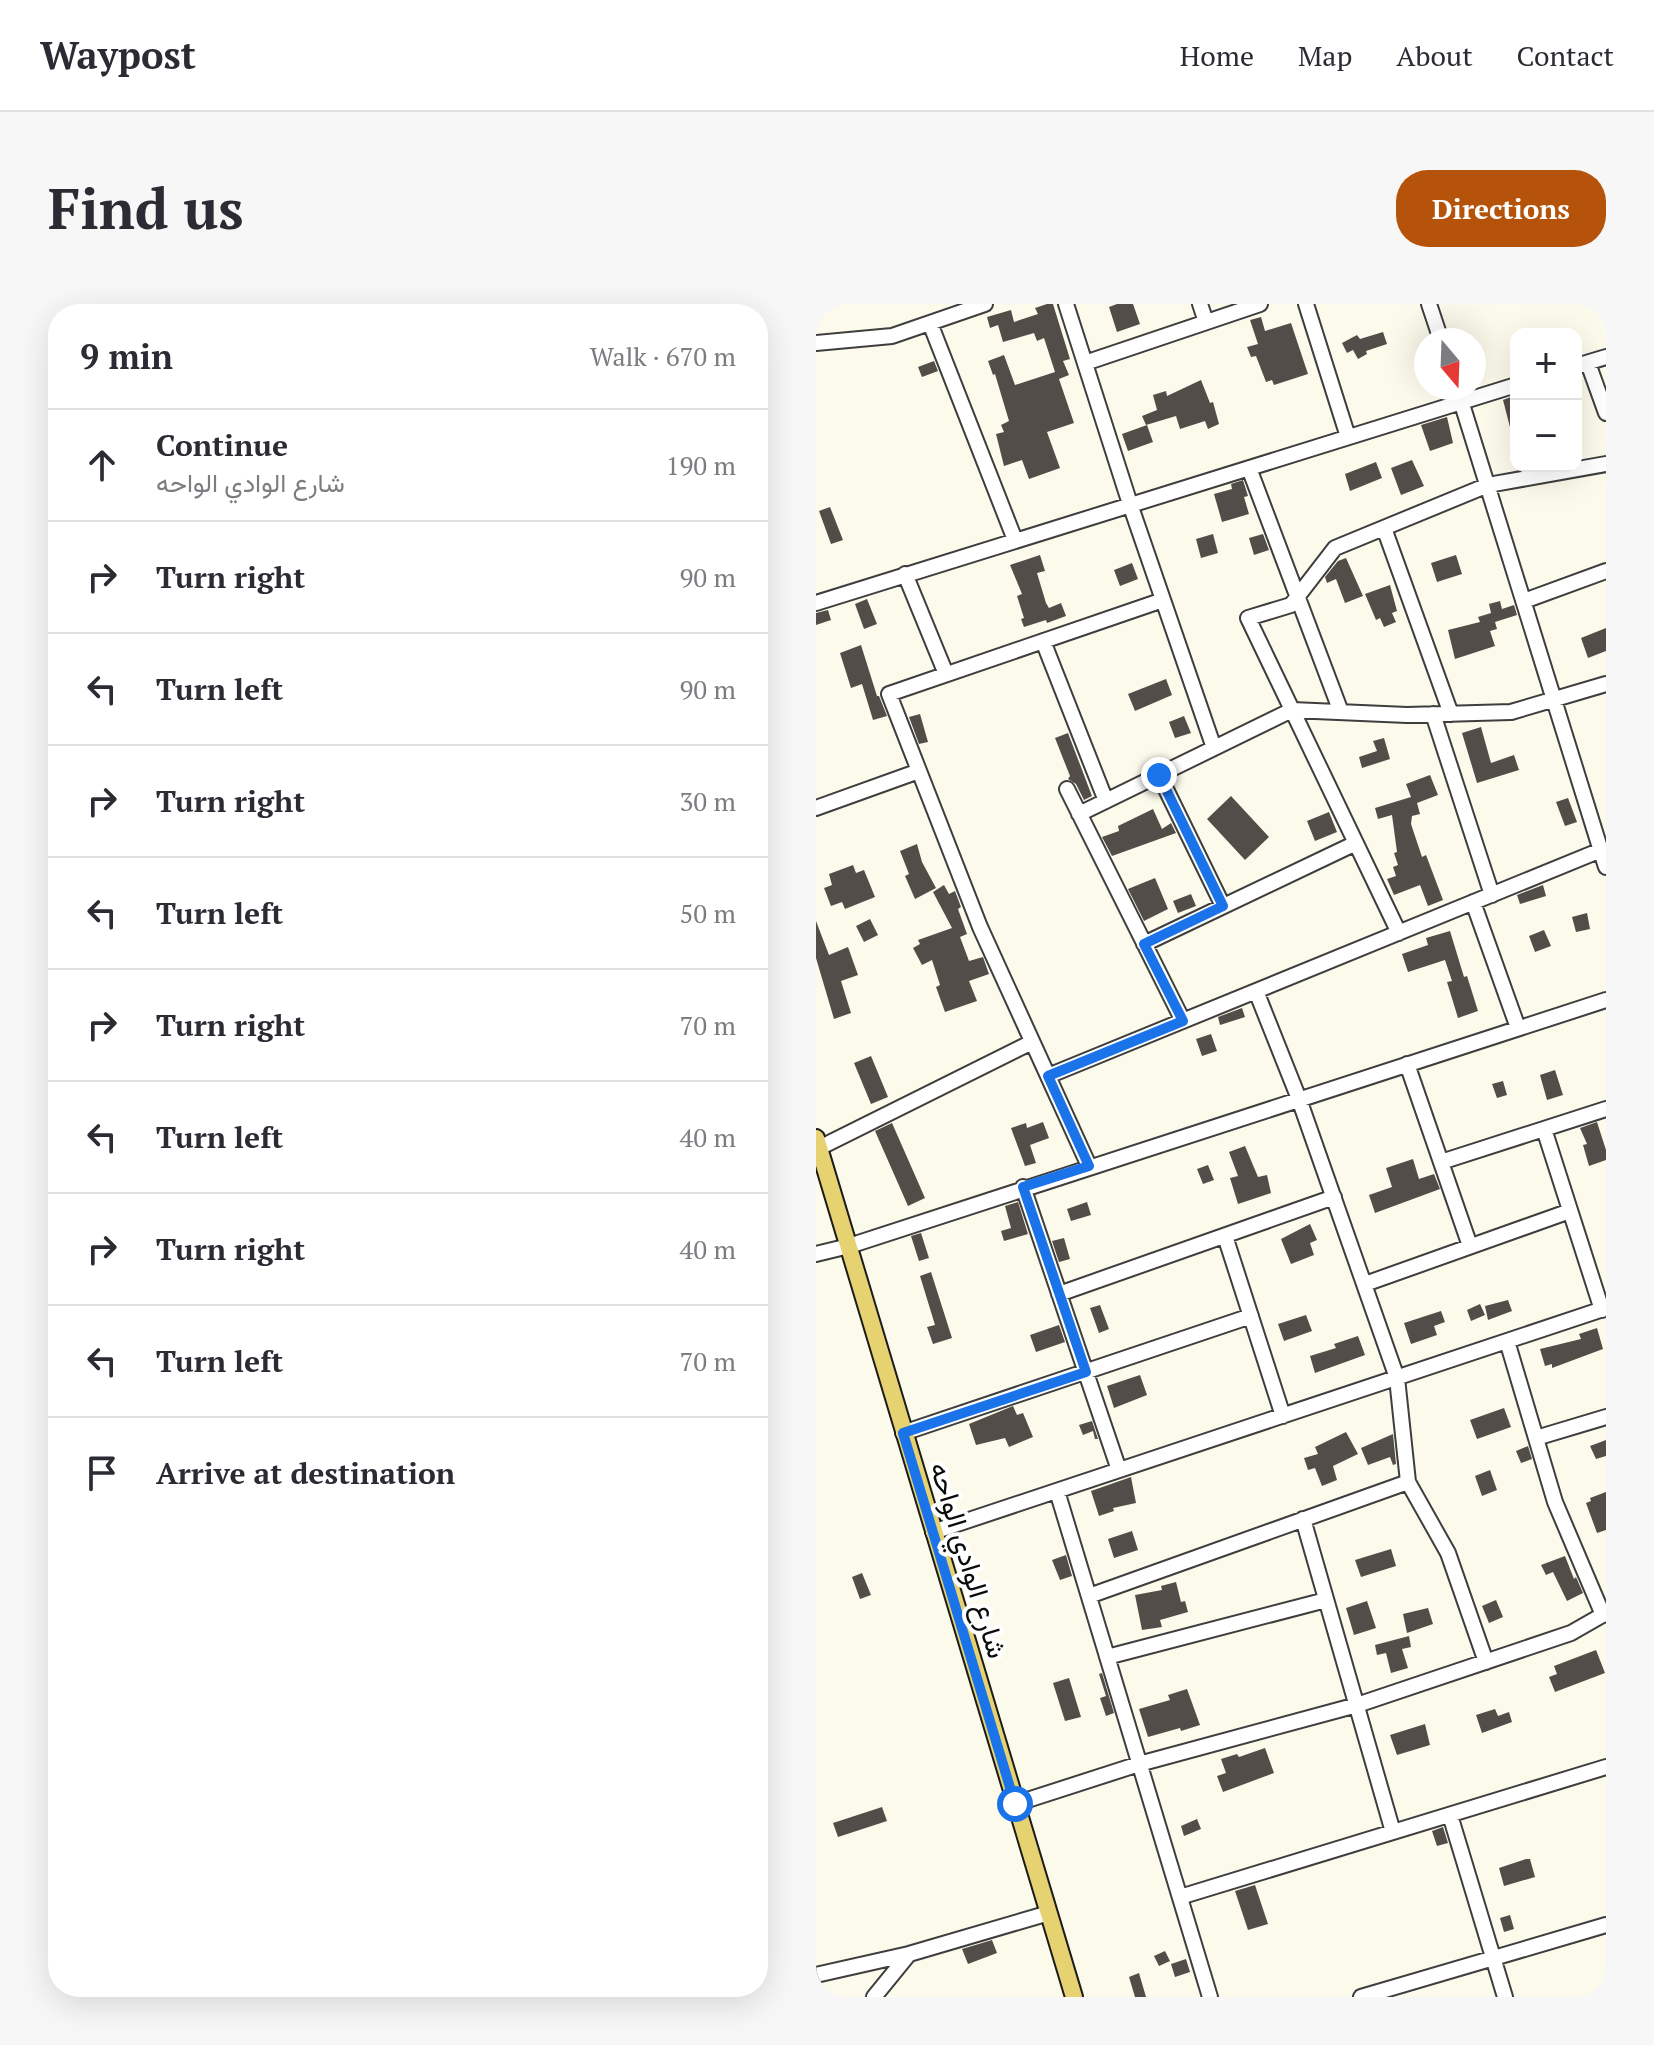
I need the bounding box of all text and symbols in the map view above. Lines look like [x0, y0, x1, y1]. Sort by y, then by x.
text: Waypost [40, 30, 196, 80]
text: Home [1180, 37, 1254, 74]
text: Map [1298, 37, 1352, 74]
text: About [1396, 37, 1473, 74]
text: Contact [1517, 37, 1614, 74]
button: Directions [1396, 170, 1606, 247]
text: Find us [48, 171, 244, 245]
north arrow [1414, 328, 1486, 400]
map controls [1510, 328, 1582, 472]
button: + [1510, 328, 1582, 400]
text: 9 min [80, 334, 173, 379]
text: Walk · 670 m [590, 339, 736, 373]
button: − [1510, 400, 1582, 472]
text: Continue [156, 425, 288, 465]
icon: ahead [80, 443, 124, 487]
text: 190 m [666, 448, 736, 482]
text: شارع الوادي الواحه [156, 465, 345, 499]
icon: right [80, 555, 124, 599]
text: Turn right [156, 557, 305, 597]
text: 90 m [680, 560, 736, 594]
icon: left [80, 667, 124, 711]
text: Turn left [156, 669, 283, 709]
text: 90 m [680, 672, 736, 706]
route end [1141, 757, 1177, 793]
icon: right [80, 779, 124, 823]
text: Turn right [156, 781, 305, 821]
text: 30 m [680, 784, 736, 818]
icon: left [80, 891, 124, 935]
text: Turn left [156, 893, 283, 933]
text: 50 m [680, 896, 736, 930]
icon: right [80, 1003, 124, 1047]
text: Turn right [156, 1005, 305, 1045]
text: 70 m [680, 1008, 736, 1042]
icon: left [80, 1115, 124, 1159]
text: Turn left [156, 1117, 283, 1157]
text: 40 m [680, 1120, 736, 1154]
icon: right [80, 1227, 124, 1271]
text: Turn right [156, 1229, 305, 1269]
text: 40 m [680, 1232, 736, 1266]
icon: left [80, 1339, 124, 1383]
text: Turn left [156, 1341, 283, 1381]
text: 70 m [680, 1344, 736, 1378]
icon: arrive [80, 1451, 124, 1495]
text: Arrive at destination [156, 1453, 455, 1493]
street label: شارع الوادي الواحه [917, 1457, 1017, 1664]
route start [997, 1786, 1033, 1822]

